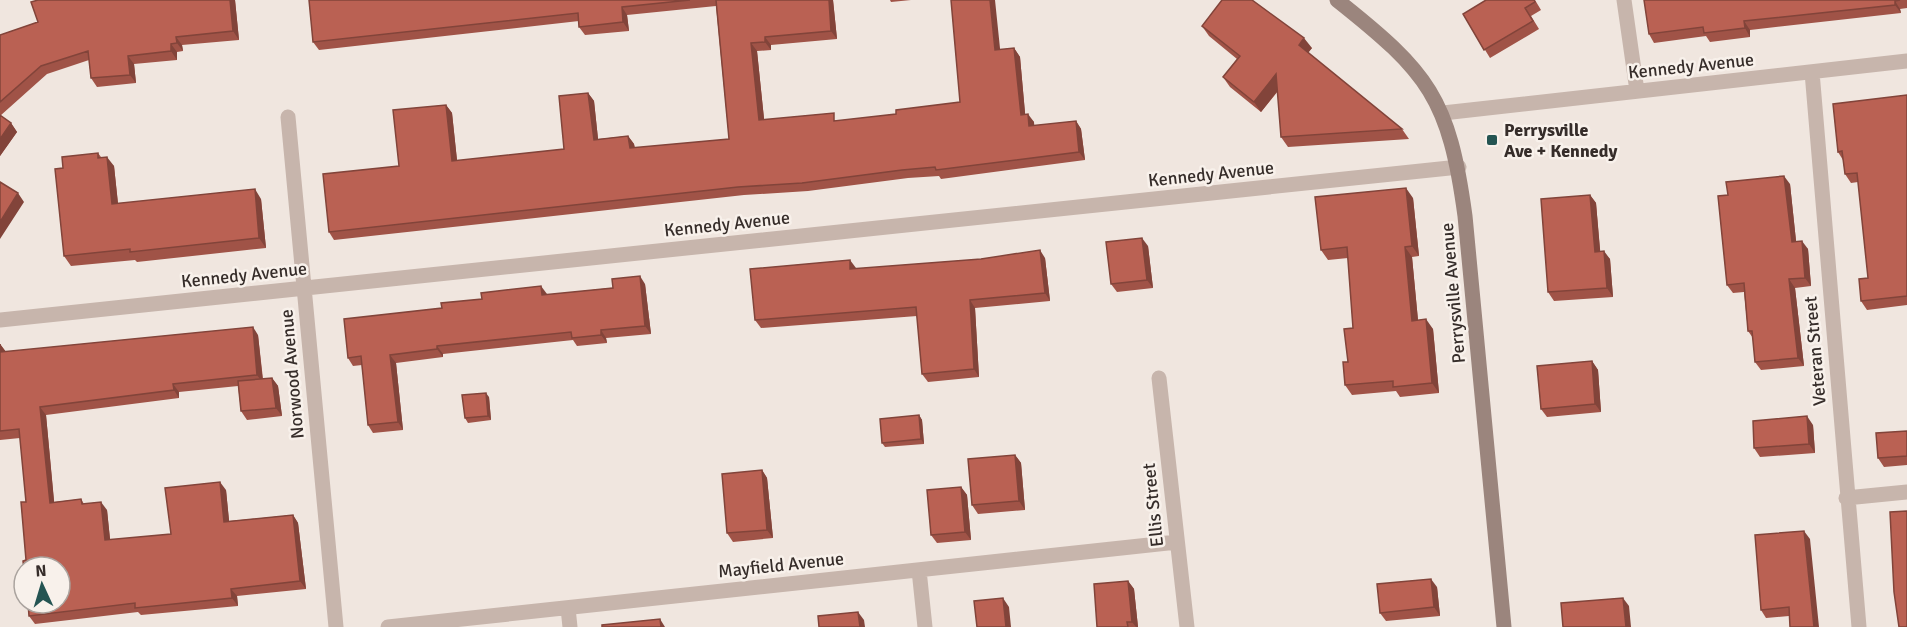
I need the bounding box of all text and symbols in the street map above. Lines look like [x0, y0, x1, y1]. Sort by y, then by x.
street label: Kennedy Avenue [1627, 48, 1755, 84]
place label: Perrysville Ave + Kennedy [1504, 119, 1617, 162]
marker: Perrysville Ave + Kennedy [1485, 133, 1499, 147]
street label: Kennedy Avenue [1147, 156, 1275, 192]
street label: Kennedy Avenue [663, 206, 791, 242]
street label: Perrysville Avenue [1436, 222, 1470, 364]
street label: Kennedy Avenue [180, 257, 308, 293]
street label: Veteran Street [1799, 295, 1831, 407]
street label: Norwood Avenue [275, 308, 309, 440]
street label: Ellis Street [1138, 462, 1168, 548]
street label: Mayfield Avenue [717, 547, 845, 583]
north arrow [12, 555, 72, 615]
text: N [35, 561, 47, 581]

